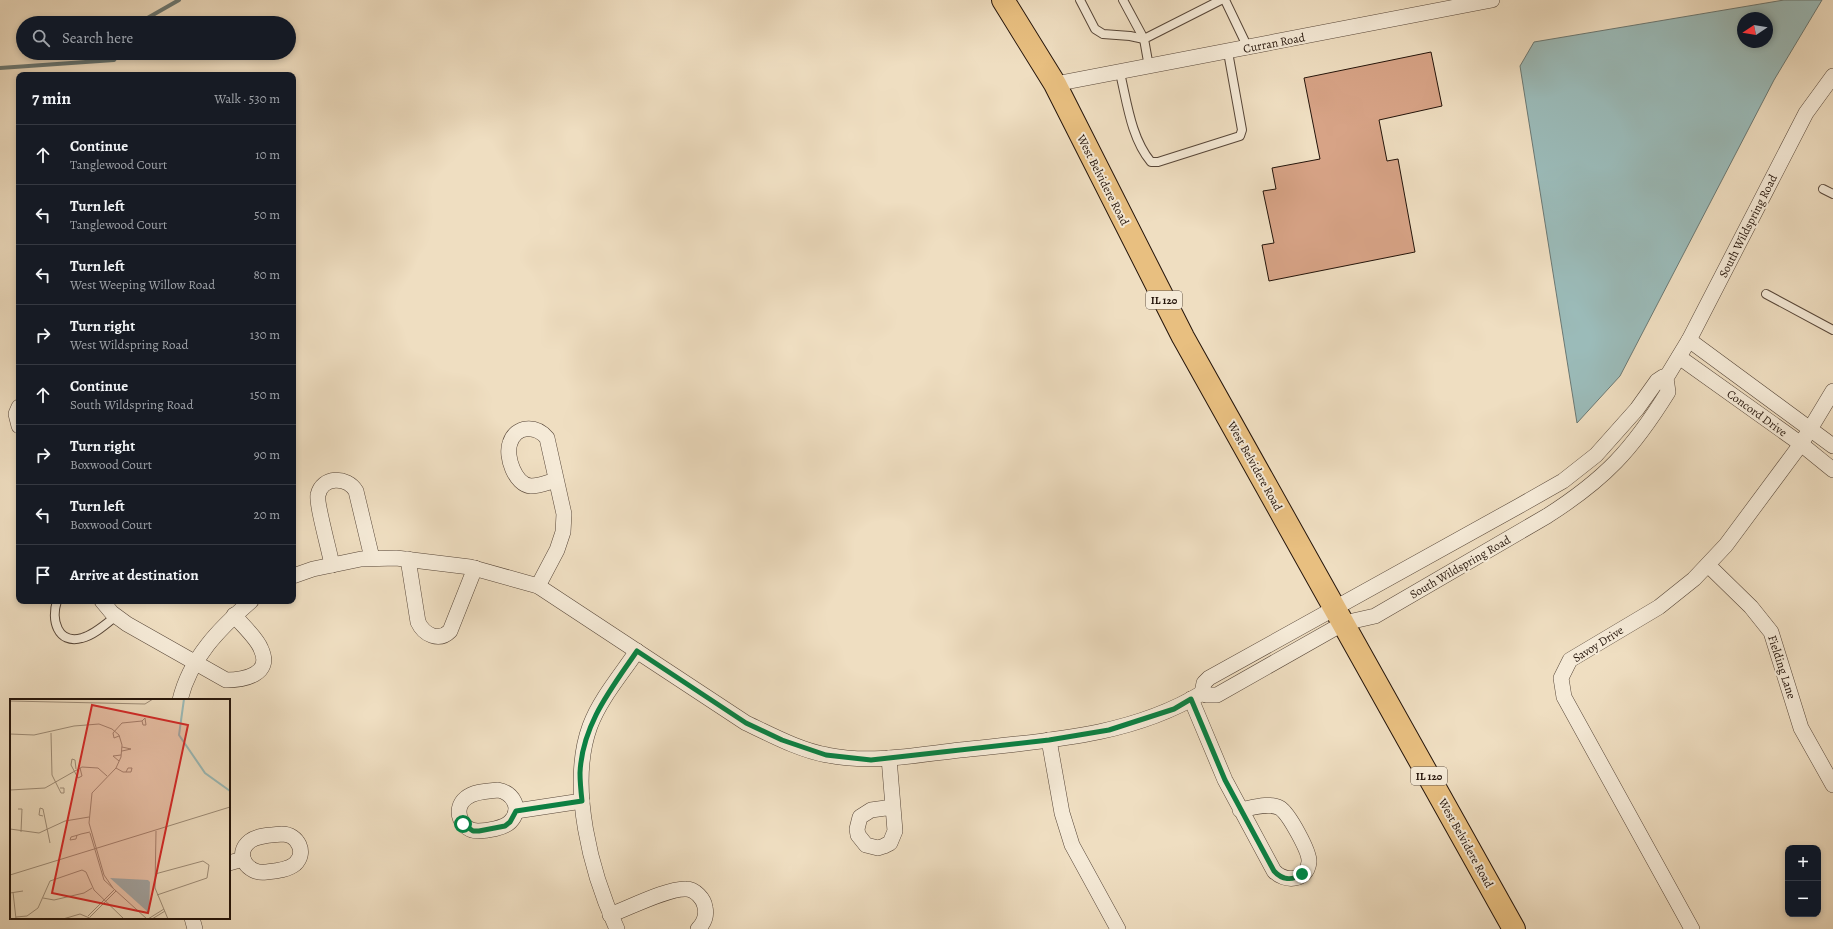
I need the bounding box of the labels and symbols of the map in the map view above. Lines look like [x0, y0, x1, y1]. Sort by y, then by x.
north arrow [1737, 12, 1773, 48]
street label: Curran Road [1242, 29, 1307, 57]
street label: West Belvidere Road [1073, 131, 1133, 229]
street label: South Wildspring Road [1715, 171, 1781, 280]
road number: IL 120 [1146, 291, 1182, 309]
street label: Concord Drive [1724, 386, 1790, 440]
street label: West Belvidere Road [1223, 418, 1286, 514]
street label: South Wildspring Road [1407, 531, 1514, 602]
street label: Savoy Drive [1570, 622, 1626, 666]
street label: Fielding Lane [1764, 633, 1800, 701]
inset map [10, 699, 230, 919]
road number: IL 120 [1411, 767, 1447, 785]
street label: West Belvidere Road [1434, 795, 1497, 891]
route start [454, 815, 472, 833]
route end [1293, 865, 1311, 883]

